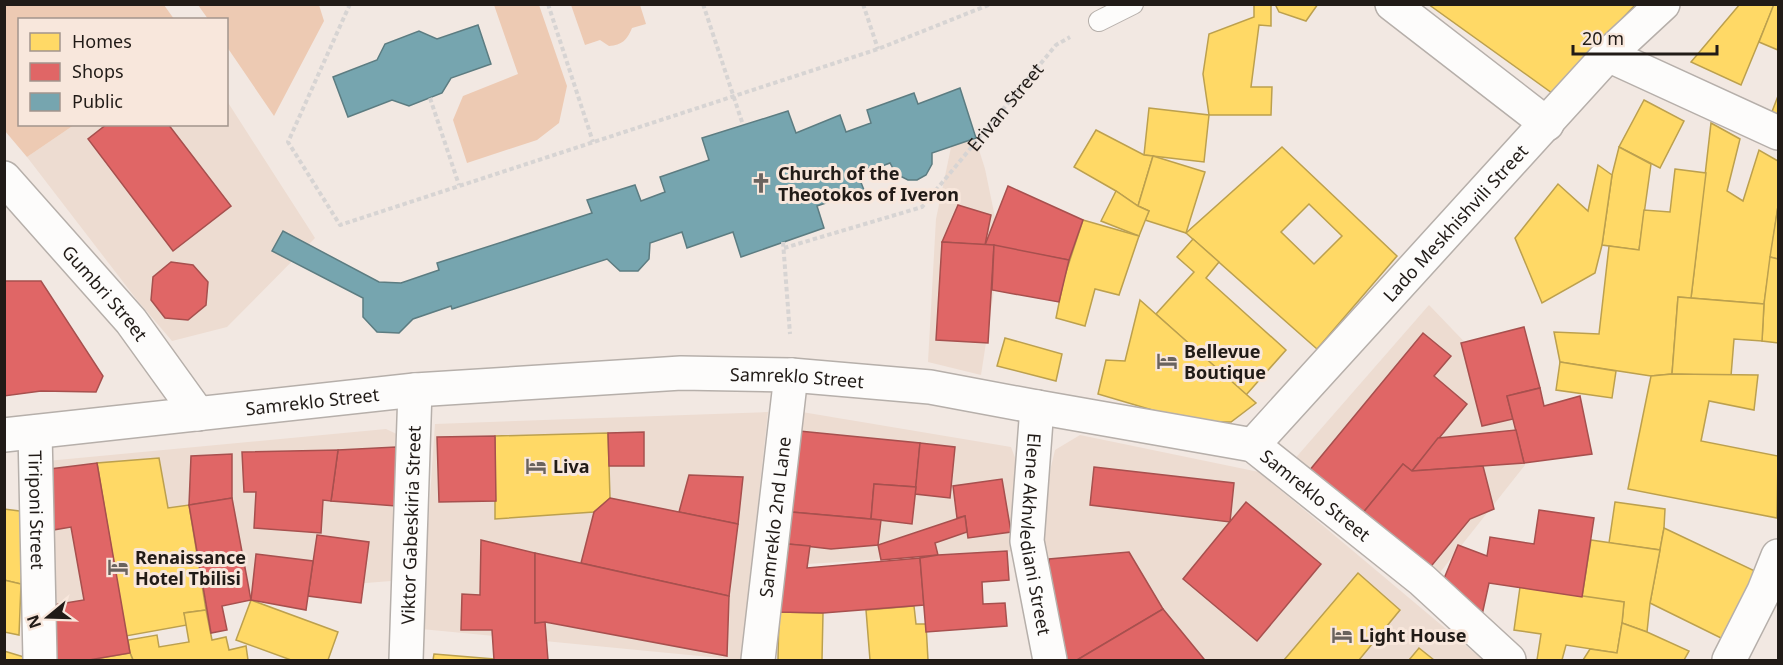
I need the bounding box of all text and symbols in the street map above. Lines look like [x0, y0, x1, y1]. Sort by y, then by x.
legend [18, 18, 228, 126]
scale bar [1573, 18, 1717, 56]
text: 20 m [1582, 26, 1624, 50]
text: Homes [72, 29, 132, 53]
street label: Erivan Street [961, 57, 1049, 156]
text: Shops [72, 59, 124, 83]
text: Public [72, 89, 123, 113]
street label: Lado Meskhishvili Street [1377, 139, 1533, 307]
place label: Church of the Theotokos of Iveron [778, 161, 959, 206]
church icon: Church of the Theotokos of Iveron [749, 171, 773, 195]
street label: Gumbri Street [57, 240, 154, 346]
place label: Bellevue Boutique [1184, 339, 1266, 384]
hotel icon: Bellevue Boutique [1155, 349, 1179, 373]
street label: Samreklo Street [730, 362, 865, 393]
street label: Samreklo Street [244, 382, 381, 420]
street label: Viktor Gabeskiria Street [395, 425, 426, 625]
street label: Elene Akhvlediani Street [1015, 432, 1057, 637]
street label: Samreklo 2nd Lane [753, 435, 796, 599]
street label: Samreklo Street [1256, 444, 1376, 547]
street label: Tiriponi Street [23, 450, 50, 570]
hotel icon: Liva [524, 454, 548, 478]
place label: Liva [553, 454, 590, 478]
place label: Renaissance Hotel Tbilisi [135, 545, 246, 590]
hotel icon: Renaissance Hotel Tbilisi [106, 555, 130, 579]
north arrow [18, 587, 78, 647]
text: N [21, 612, 46, 632]
hotel icon: Light House [1330, 623, 1354, 647]
place label: Light House [1359, 623, 1467, 647]

